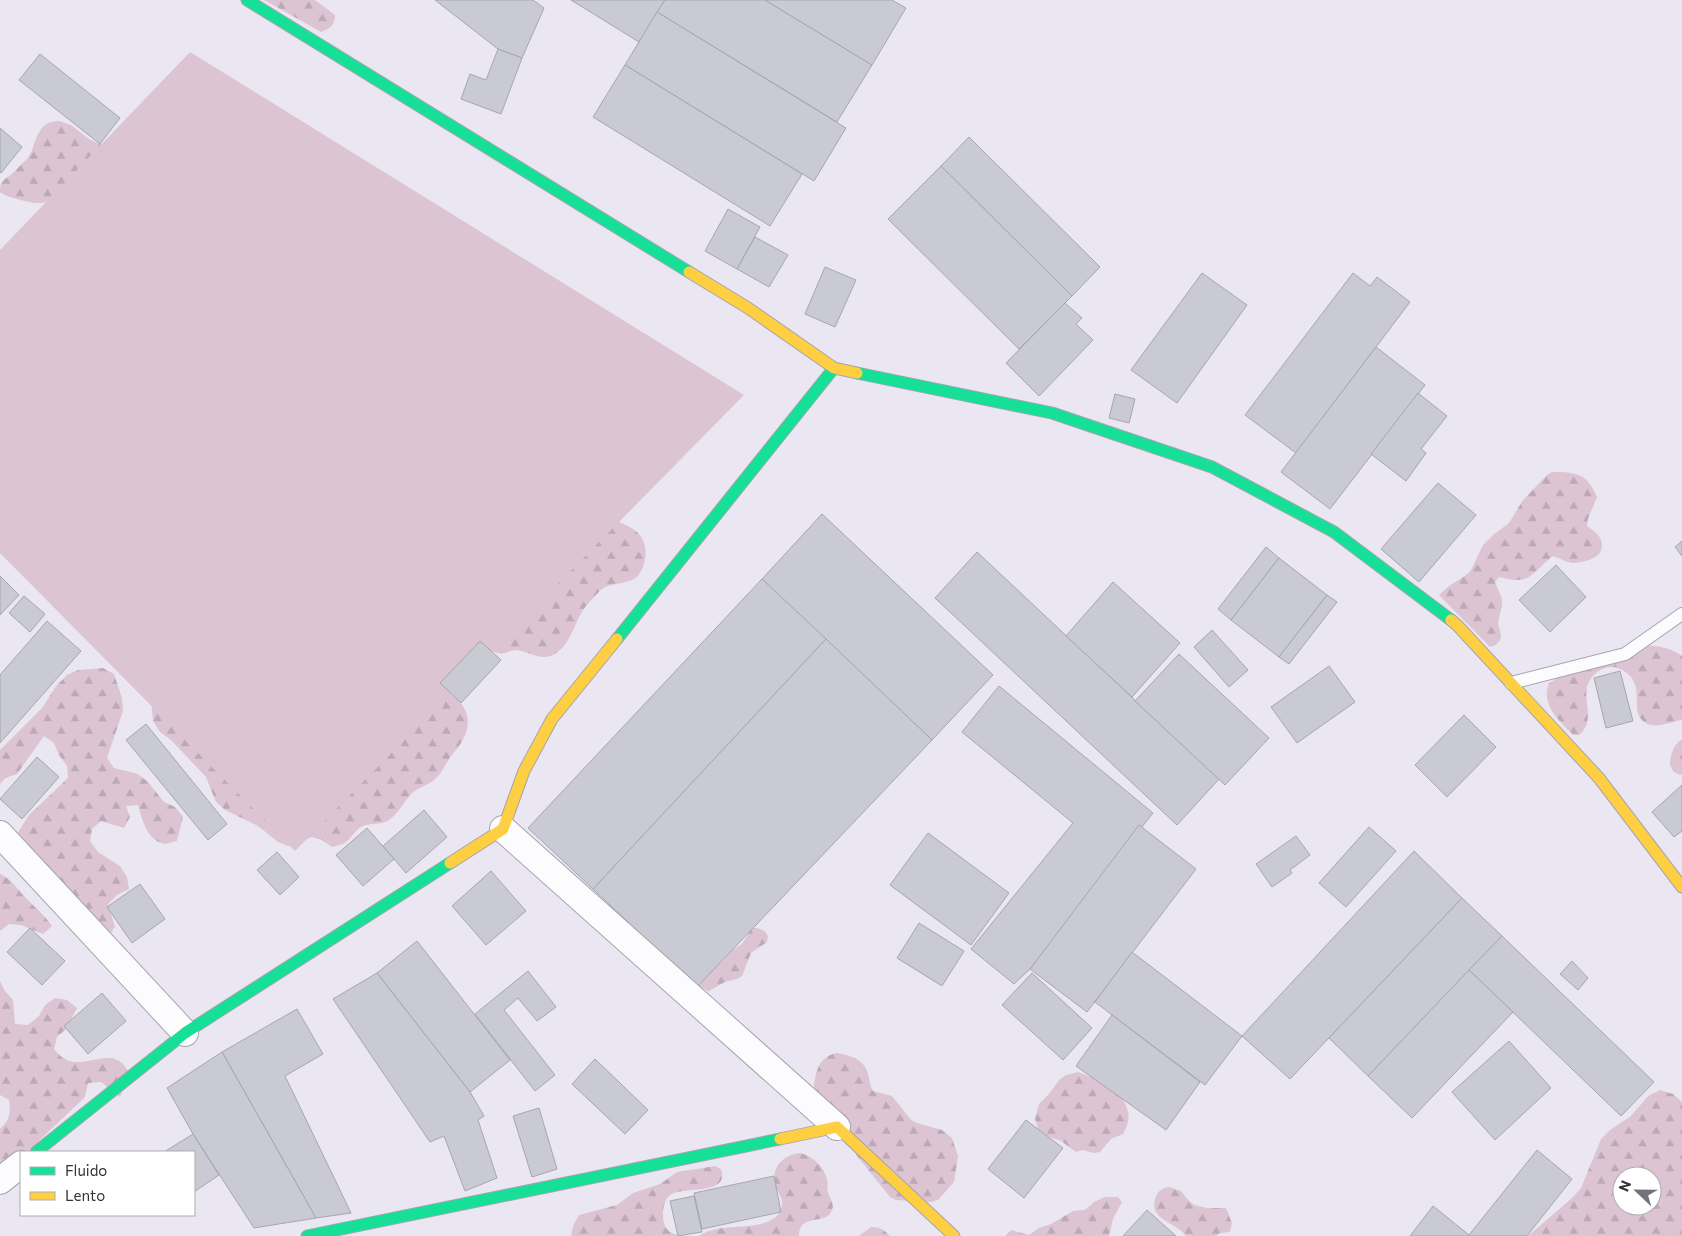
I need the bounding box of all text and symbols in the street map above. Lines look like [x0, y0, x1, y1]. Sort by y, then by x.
legend [20, 1151, 195, 1216]
text: Fluido [65, 1161, 107, 1179]
north arrow [1612, 1166, 1662, 1216]
text: N [1615, 1178, 1634, 1194]
text: Lento [65, 1186, 105, 1204]

